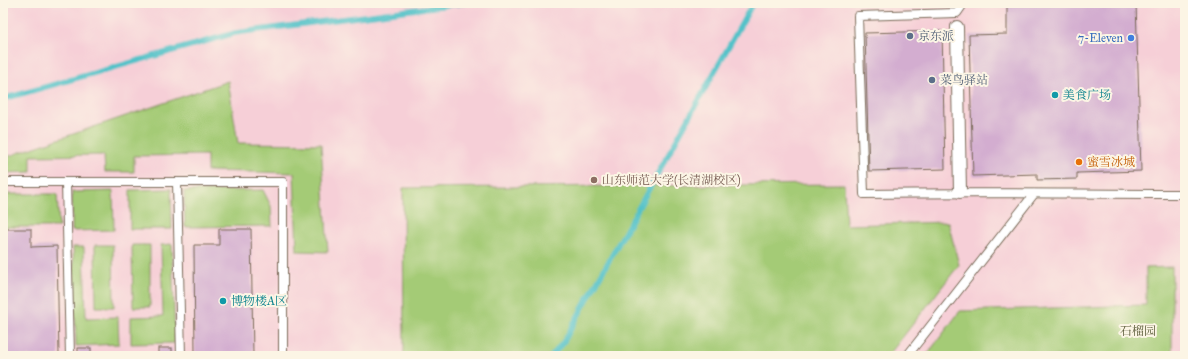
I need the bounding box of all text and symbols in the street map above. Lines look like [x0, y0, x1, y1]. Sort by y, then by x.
place label: 京东派 [918, 29, 954, 43]
marker: 京东派 [905, 31, 915, 41]
place label: 7-Eleven [1078, 31, 1124, 45]
marker: 7-Eleven [1126, 33, 1136, 43]
place label: 菜鸟驿站 [940, 73, 988, 87]
marker: 菜鸟驿站 [927, 75, 937, 85]
place label: 美食广场 [1063, 88, 1111, 102]
marker: 美食广场 [1050, 90, 1060, 100]
place label: 蜜雪冰城 [1087, 155, 1135, 169]
marker: 蜜雪冰城 [1074, 157, 1084, 167]
place label: 山东师范大学(长清湖校区) [602, 173, 741, 187]
marker: 山东师范大学(长清湖校区) [589, 175, 599, 185]
place label: 博物楼A区 [231, 294, 287, 308]
marker: 博物楼A区 [218, 296, 228, 306]
park label: 石榴园 [1120, 324, 1156, 338]

